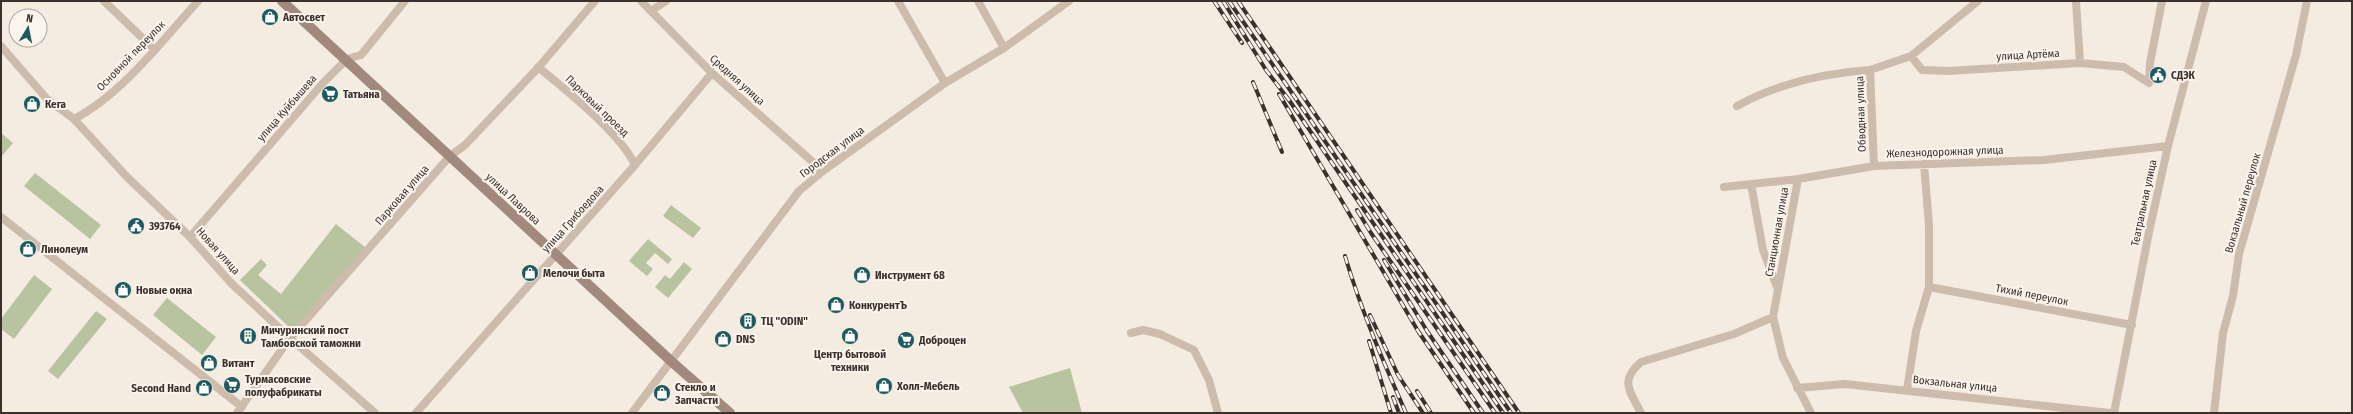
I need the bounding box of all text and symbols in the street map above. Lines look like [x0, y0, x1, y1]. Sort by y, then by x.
shop icon: Автосвет [260, 7, 280, 27]
north arrow [8, 8, 48, 48]
place label: Автосвет [282, 11, 325, 24]
text: N [25, 12, 34, 26]
street label: Основной переулок [94, 17, 168, 94]
street label: улица Артёма [1996, 47, 2060, 63]
street label: Средняя улица [707, 52, 767, 108]
public building icon: СДЭК [2148, 65, 2168, 85]
place label: СДЭК [2171, 69, 2196, 82]
street label: улица Куйбышева [255, 72, 319, 144]
street label: Парковый проезд [563, 72, 632, 140]
street label: Обводная улица [1853, 76, 1869, 152]
supermarket icon: Татьяна [320, 84, 340, 104]
place label: Татьяна [343, 88, 380, 101]
shop icon: Кега [22, 94, 42, 114]
place label: Кега [45, 98, 67, 111]
street label: Городская улица [797, 123, 867, 181]
street label: Железнодорожная улица [1886, 143, 2004, 161]
street label: Вокзальный переулок [2222, 151, 2264, 255]
street label: Театральная улица [2128, 159, 2160, 247]
street label: Парковая улица [372, 162, 432, 228]
street label: улица Лаврова [483, 170, 543, 228]
street label: улица Грибоедова [539, 183, 607, 255]
street label: Станционная улица [1763, 186, 1791, 278]
public building icon: 393764 [126, 216, 146, 236]
place label: 393764 [148, 220, 181, 233]
street label: Новая улица [193, 225, 243, 277]
shop icon: Линолеум [18, 239, 38, 259]
place label: Линолеум [41, 243, 88, 256]
shop icon: Мелочи быта [520, 263, 540, 283]
shop icon: Инструмент 68 [852, 265, 872, 285]
place label: Мелочи быта [543, 267, 605, 280]
place label: Инструмент 68 [875, 269, 945, 282]
shop icon: Новые окна [113, 280, 133, 300]
street label: Тихий переулок [1995, 282, 2070, 309]
place label: Новые окна [136, 284, 193, 297]
shop icon: КонкурентЪ [826, 295, 846, 315]
place label: КонкурентЪ [849, 299, 908, 312]
building icon: ТЦ "ODIN" [738, 311, 758, 331]
place label: ТЦ "ODIN" [761, 315, 808, 328]
place label: Мичуринский пост Тамбовской таможни [261, 324, 361, 350]
building icon: Мичуринский пост Тамбовской таможни [238, 326, 258, 346]
shop icon: Центр бытовой техники [840, 326, 860, 346]
shop icon: DNS [713, 329, 733, 349]
supermarket icon: Доброцен [896, 330, 916, 350]
place label: DNS [736, 333, 755, 346]
place label: Доброцен [918, 334, 966, 347]
place label: Центр бытовой техники [814, 348, 886, 374]
shop icon: Витант [199, 353, 219, 373]
place label: Витант [222, 357, 255, 370]
place label: Турмасовские полуфабрикаты [245, 373, 322, 399]
street label: Вокзальная улица [1912, 373, 1998, 395]
supermarket icon: Турмасовские полуфабрикаты [222, 375, 242, 395]
shop icon: Холл-Мебель [874, 376, 894, 396]
shop icon: Second Hand [194, 378, 214, 398]
place label: Холл-Мебель [896, 380, 960, 393]
place label: Стекло и Запчасти [674, 381, 718, 407]
place label: Second Hand [131, 382, 191, 395]
shop icon: Стекло и Запчасти [652, 383, 672, 403]

